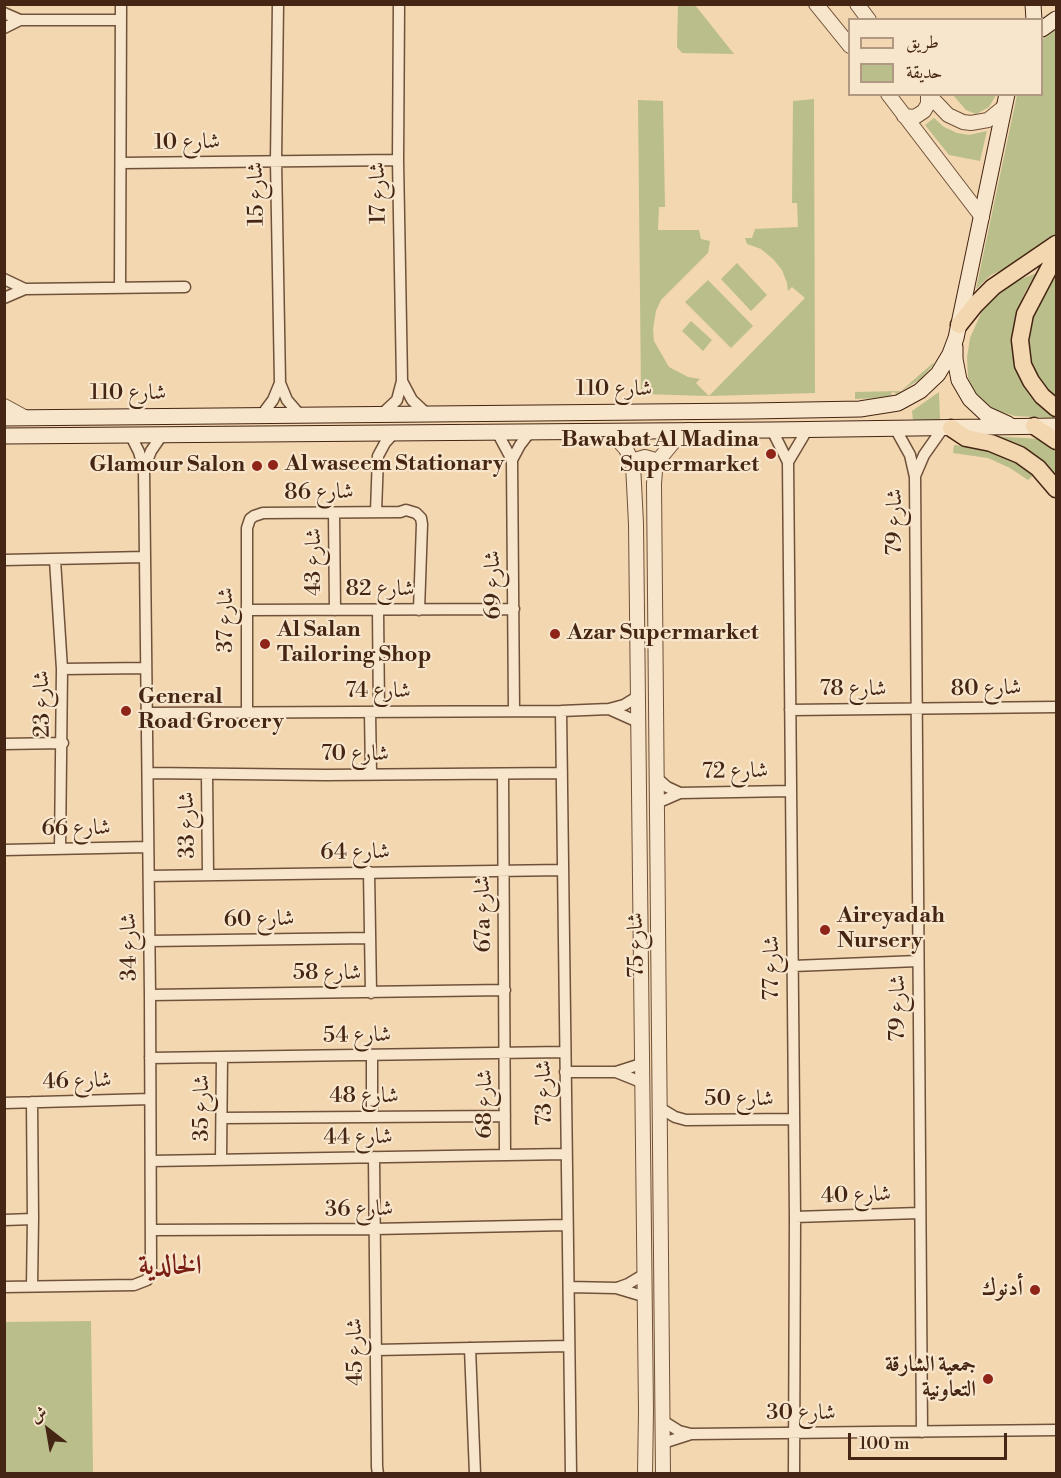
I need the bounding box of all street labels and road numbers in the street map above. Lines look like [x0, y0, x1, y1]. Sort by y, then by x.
street label: شارع 10 [154, 129, 220, 157]
street label: شارع 15 [243, 162, 271, 226]
street label: شارع 17 [365, 162, 393, 224]
street label: شارع 110 [576, 377, 652, 403]
street label: شارع 110 [90, 381, 166, 407]
street label: شارع 86 [284, 479, 354, 507]
street label: شارع 79 [883, 489, 909, 555]
street label: شارع 43 [302, 528, 328, 596]
street label: شارع 69 [480, 550, 508, 620]
street label: شارع 82 [346, 577, 414, 603]
street label: شارع 37 [214, 587, 240, 653]
street label: شارع 23 [29, 670, 57, 738]
street label: شارع 80 [950, 675, 1022, 703]
street label: شارع 78 [820, 677, 886, 703]
street label: شارع 74 [345, 679, 411, 705]
street label: شارع 70 [321, 742, 389, 768]
street label: شارع 72 [702, 758, 768, 786]
street label: شارع 33 [174, 791, 202, 859]
street label: شارع 66 [41, 815, 111, 843]
street label: شارع 64 [320, 839, 390, 867]
street label: 67a شارع [470, 875, 498, 953]
street label: شارع 60 [223, 906, 295, 934]
street label: شارع 75 [623, 912, 651, 978]
street label: شارع 34 [116, 913, 144, 981]
street label: شارع 77 [760, 936, 786, 1000]
street label: شارع 58 [293, 961, 361, 987]
street label: شارع 79 [886, 975, 912, 1041]
street label: شارع 54 [323, 1022, 391, 1050]
street label: شارع 73 [531, 1060, 559, 1126]
street label: شارع 46 [42, 1068, 112, 1096]
street label: شارع 68 [473, 1069, 499, 1139]
street label: شارع 35 [190, 1075, 216, 1141]
street label: شارع 48 [329, 1084, 399, 1110]
street label: شارع 50 [704, 1087, 774, 1113]
street label: شارع 44 [323, 1124, 393, 1152]
street label: شارع 40 [820, 1182, 892, 1210]
street label: شارع 36 [325, 1196, 393, 1224]
street label: شارع 45 [342, 1318, 370, 1386]
street label: شارع 30 [766, 1401, 836, 1427]

